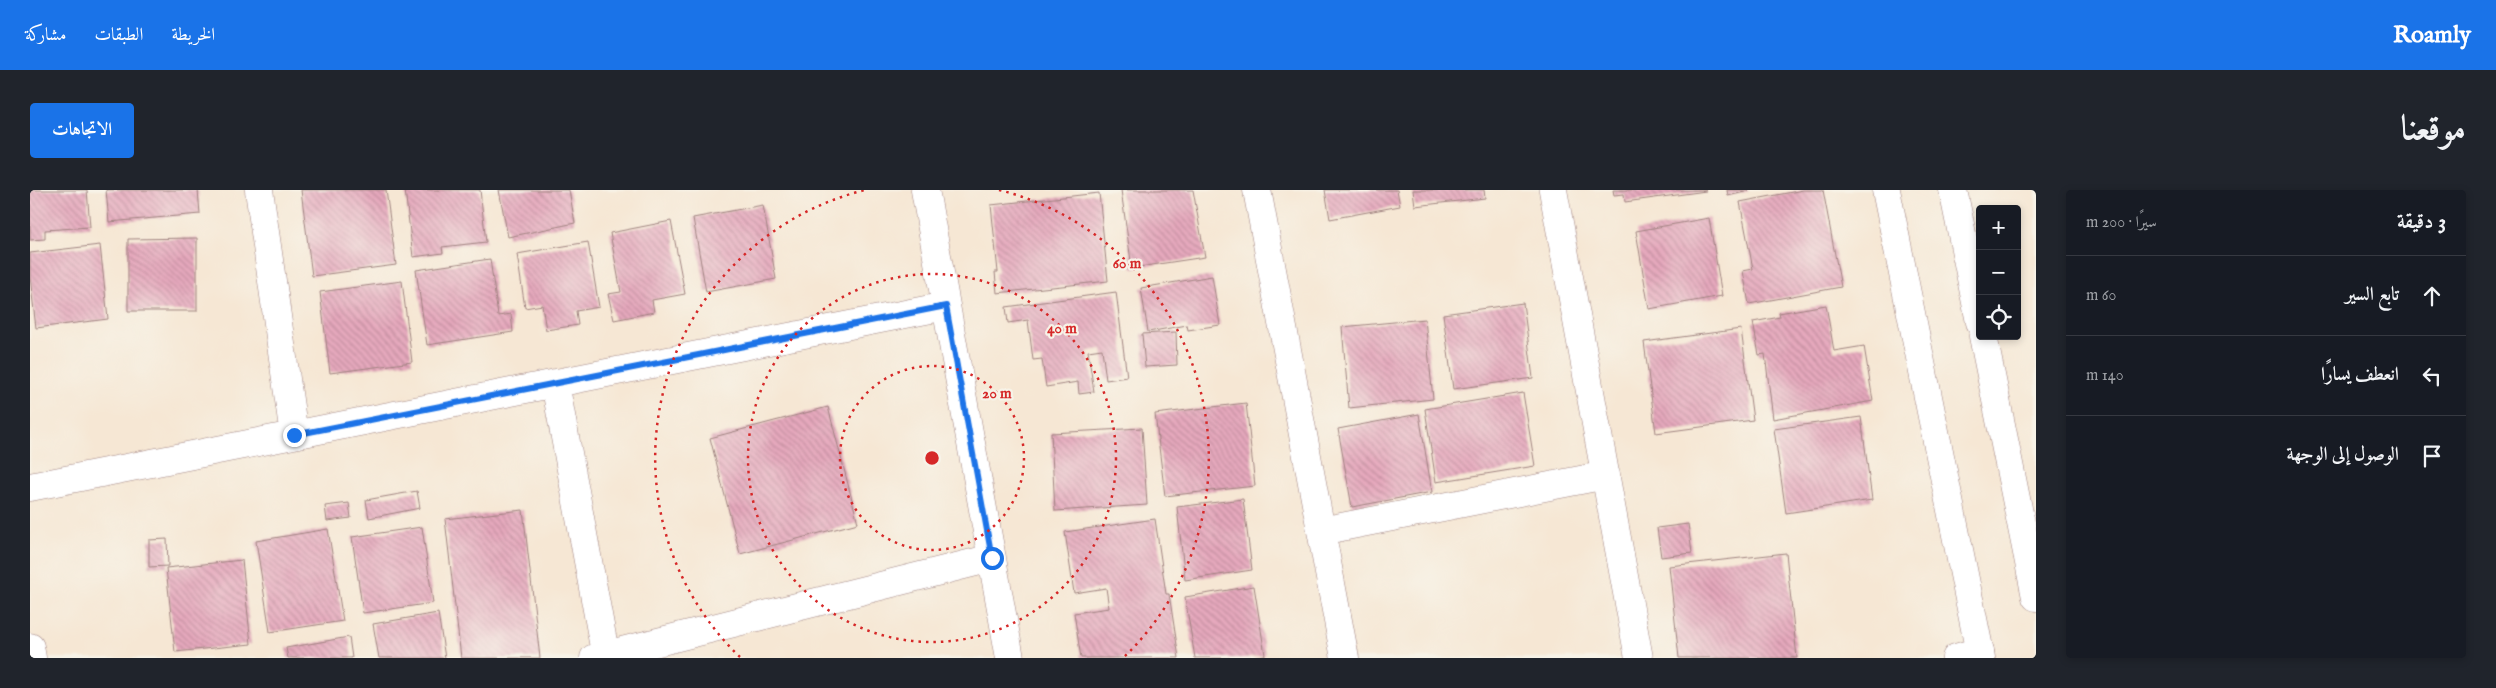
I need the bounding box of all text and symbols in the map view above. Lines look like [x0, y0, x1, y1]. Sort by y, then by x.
text: Roamly [2393, 20, 2471, 51]
text: مشاركة [25, 24, 66, 47]
text: الطبقات [94, 24, 143, 47]
text: الخريطة [171, 24, 215, 47]
button: الاتجاهات [30, 103, 134, 158]
text: موقعنا [2401, 107, 2466, 152]
map controls [1976, 205, 2021, 340]
button: + [1976, 205, 2021, 250]
text: 3 دقيقة [2397, 209, 2446, 236]
text: سيرًا · 200 m [2086, 213, 2157, 233]
button: − [1976, 250, 2021, 295]
text: 60 m [1113, 254, 1142, 273]
icon: ahead [2418, 282, 2446, 310]
text: تابع السير [2345, 283, 2399, 307]
text: 60 m [2086, 286, 2116, 306]
button: locate [1976, 295, 2021, 340]
text: 40 m [1047, 319, 1077, 338]
icon: left [2418, 362, 2446, 390]
text: انعطف يسارًا [2321, 363, 2399, 387]
text: 140 m [2086, 366, 2124, 386]
text: 20 m [982, 384, 1012, 403]
route end [283, 424, 306, 447]
icon: arrive [2418, 442, 2446, 470]
text: الوصول إلى الوجهة [2287, 443, 2399, 467]
centre of rings [923, 449, 941, 467]
route start [981, 547, 1004, 570]

